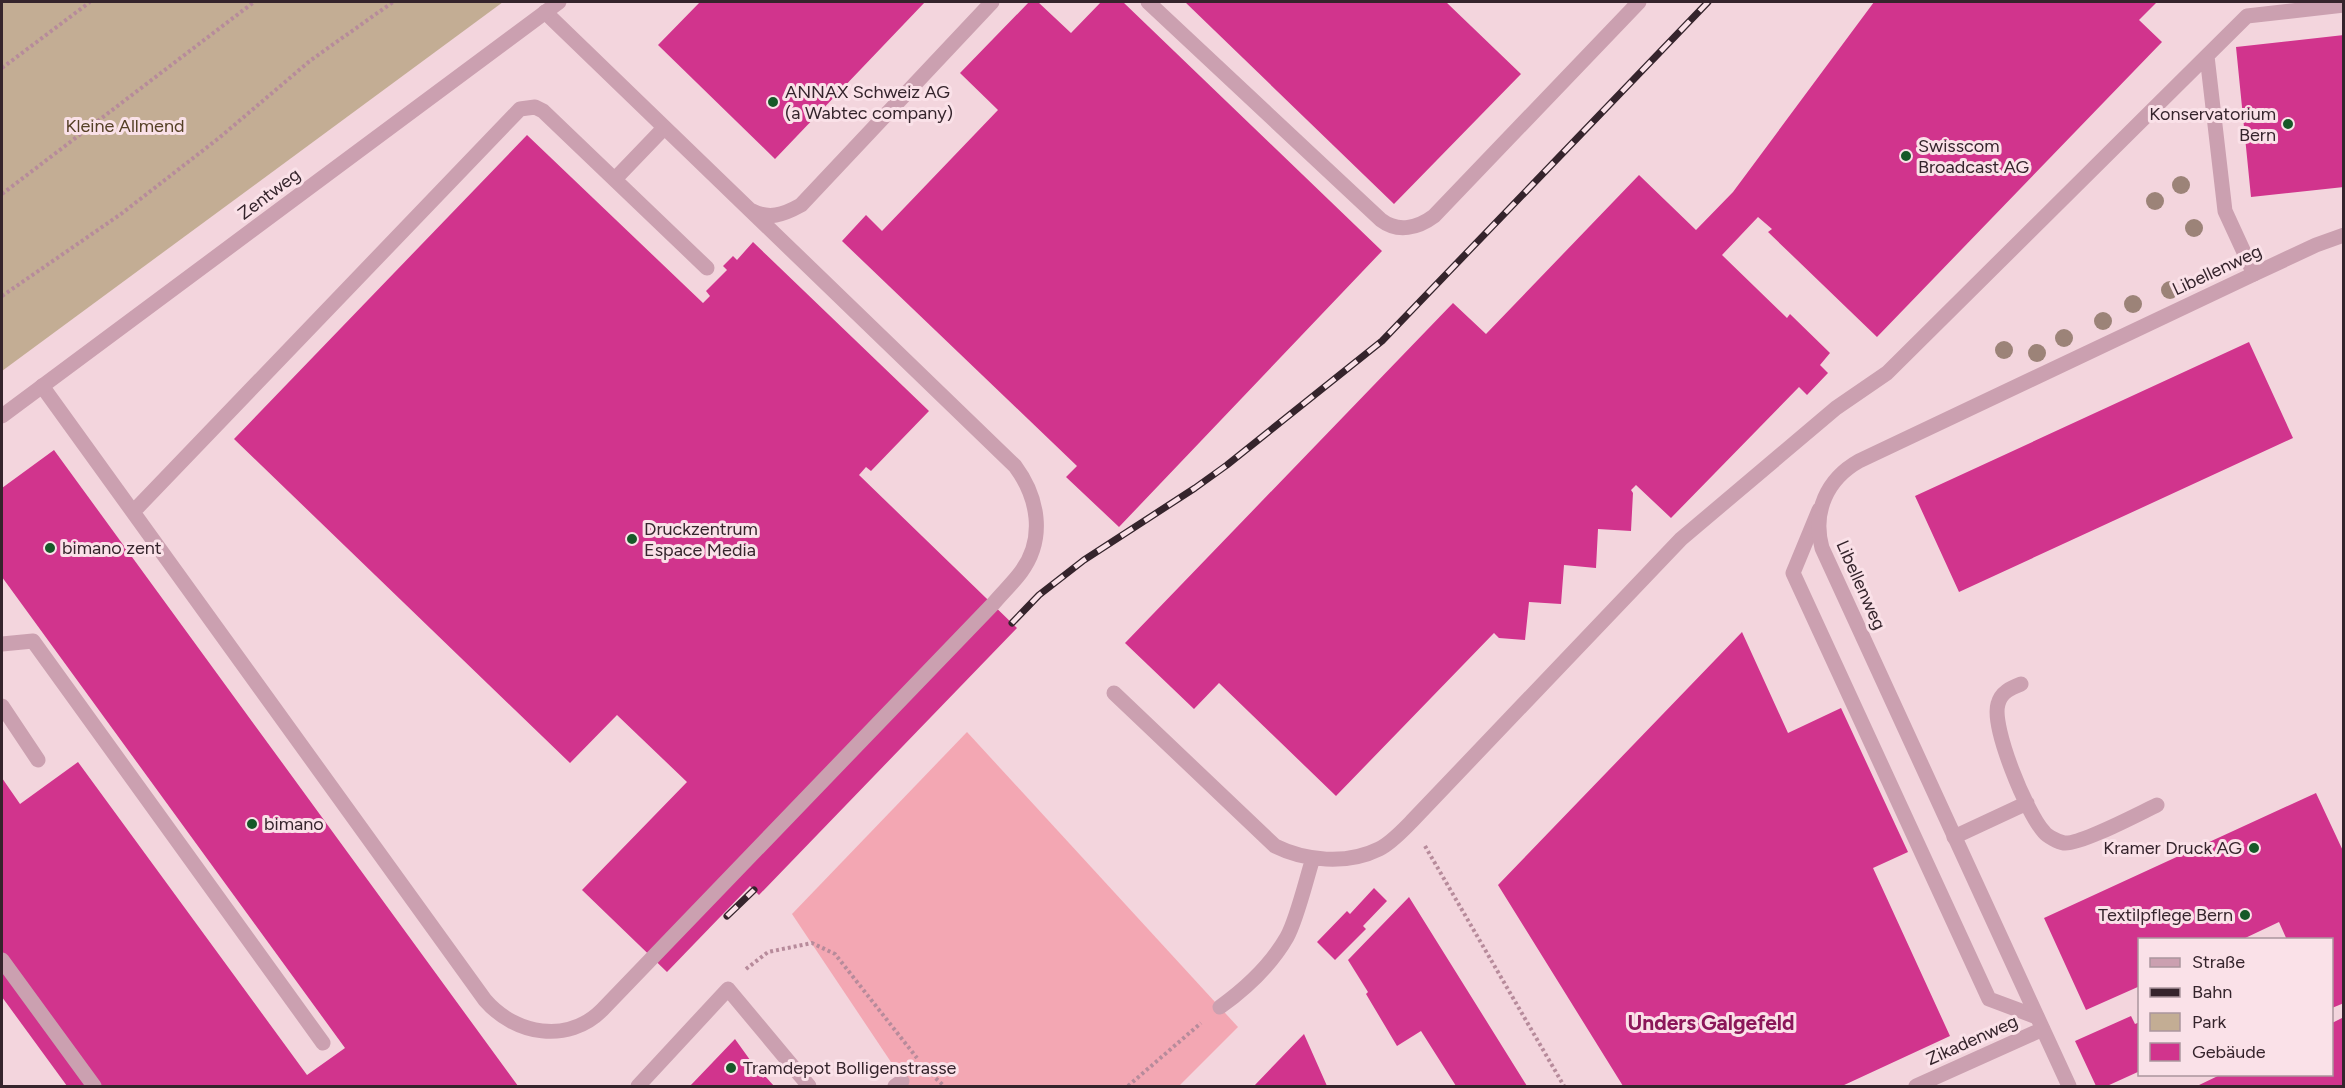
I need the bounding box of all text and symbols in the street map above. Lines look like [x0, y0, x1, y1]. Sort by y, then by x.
place label: ANNAX Schweiz AG (a Wabtec company) [785, 81, 953, 124]
marker: ANNAX Schweiz AG (a Wabtec company) [766, 95, 780, 109]
place label: Konservatorium Bern [2149, 103, 2276, 146]
park label: Kleine Allmend [65, 115, 185, 137]
marker: Konservatorium Bern [2281, 117, 2295, 131]
place label: Swisscom Broadcast AG [1918, 135, 2030, 178]
marker: Swisscom Broadcast AG [1899, 149, 1913, 163]
street label: Zentweg [233, 163, 305, 225]
street label: Libellenweg [2169, 240, 2265, 300]
place label: Druckzentrum Espace Media [644, 518, 758, 561]
marker: Druckzentrum Espace Media [625, 532, 639, 546]
place label: bimano zent [62, 537, 162, 559]
street label: Libellenweg [1831, 537, 1891, 633]
marker: bimano zent [43, 541, 57, 555]
place label: bimano [264, 813, 324, 835]
marker: bimano [245, 817, 259, 831]
place label: Kramer Druck AG [2103, 837, 2242, 859]
marker: Kramer Druck AG [2247, 841, 2261, 855]
place label: Textilpflege Bern [2098, 904, 2233, 926]
marker: Textilpflege Bern [2238, 908, 2252, 922]
legend [2138, 938, 2333, 1076]
text: Straße [2192, 951, 2245, 973]
text: Bahn [2192, 981, 2232, 1003]
district label: Unders Galgefeld [1627, 1010, 1795, 1035]
street label: Zikadenweg [1923, 1010, 2021, 1070]
text: Park [2192, 1011, 2227, 1033]
text: Gebäude [2192, 1041, 2266, 1063]
place label: Tramdepot Bolligenstrasse [743, 1057, 957, 1079]
marker: Tramdepot Bolligenstrasse [724, 1061, 738, 1075]

